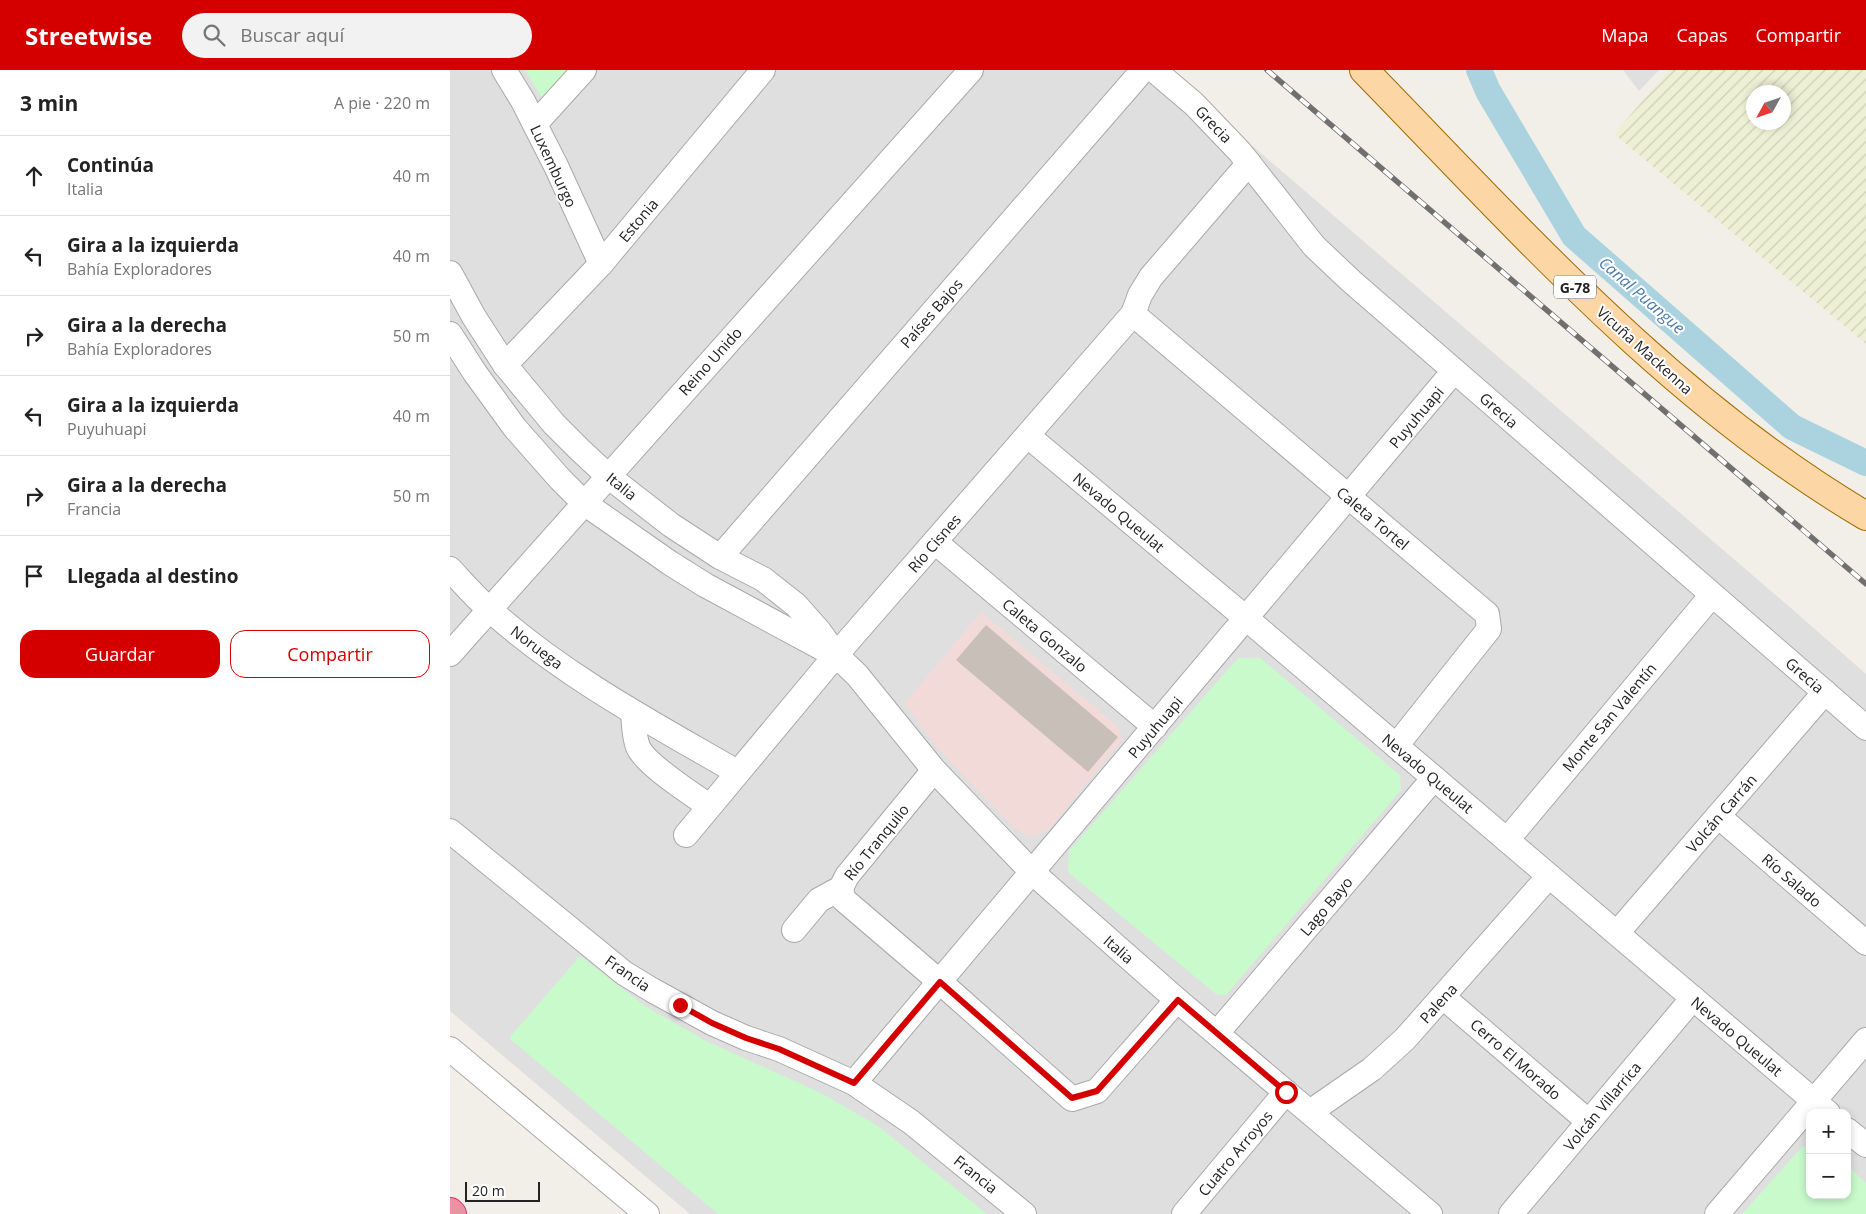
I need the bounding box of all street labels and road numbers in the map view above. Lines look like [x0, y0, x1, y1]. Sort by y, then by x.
street label: Grecia [1191, 101, 1237, 147]
street label: Luxemburgo [526, 121, 582, 211]
street label: Estonia [614, 194, 662, 246]
street label: Países Bajos [895, 274, 967, 352]
road number: G-78 [1554, 276, 1596, 298]
street label: Vicuña Mackenna [1593, 302, 1697, 398]
street label: Reino Unido [674, 322, 746, 400]
street label: Puyuhuapi [1384, 382, 1448, 452]
street label: Grecia [1476, 388, 1522, 432]
street label: Italia [603, 468, 641, 504]
street label: Nevado Queulat [1069, 468, 1169, 556]
street label: Caleta Tortel [1333, 482, 1413, 554]
street label: Río Cisnes [903, 510, 965, 576]
street label: Caleta Gonzalo [998, 594, 1092, 676]
street label: Noruega [507, 621, 567, 673]
street label: Grecia [1782, 653, 1828, 697]
street label: Monte San Valentín [1558, 658, 1660, 776]
street label: Puyuhuapi [1123, 692, 1187, 762]
street label: Nevado Queulat [1378, 729, 1478, 817]
street label: Volcán Carrán [1681, 769, 1761, 857]
street label: Río Tranquilo [839, 800, 913, 884]
street label: Río Salado [1758, 849, 1826, 911]
street label: Lago Bayo [1295, 872, 1357, 940]
street label: Italia [1100, 930, 1138, 968]
street label: Francia [601, 950, 655, 996]
street label: Palena [1415, 979, 1461, 1027]
street label: Nevado Queulat [1687, 992, 1787, 1080]
street label: Cerro El Morado [1466, 1014, 1566, 1104]
street label: Volcán Villarrica [1559, 1057, 1645, 1155]
street label: Cuatro Arroyos [1193, 1106, 1277, 1200]
street label: Francia [950, 1150, 1002, 1198]

